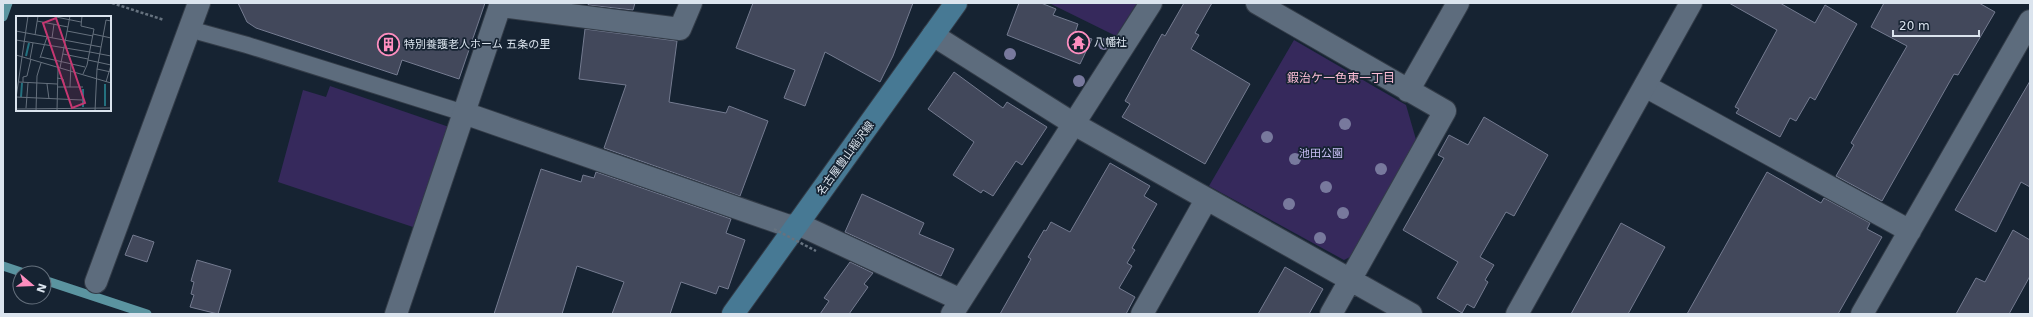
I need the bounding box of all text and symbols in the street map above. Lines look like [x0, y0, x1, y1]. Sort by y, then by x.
scale bar [1893, 12, 1979, 38]
inset map [16, 16, 111, 111]
text: 20 m [1899, 19, 1930, 33]
temple icon: 八幡社 [1065, 29, 1091, 55]
building icon: 特別養護老人ホーム 五条の里 [375, 31, 401, 57]
place label: 八幡社 [1094, 36, 1127, 49]
place label: 特別養護老人ホーム 五条の里 [404, 38, 550, 51]
district label: 鍜治ケ一色東一丁目 [1287, 71, 1395, 85]
street label: 名古屋豊山稲沢線 [814, 119, 877, 198]
park label: 池田公園 [1299, 147, 1343, 160]
north arrow [12, 265, 52, 305]
text: N [33, 282, 49, 295]

